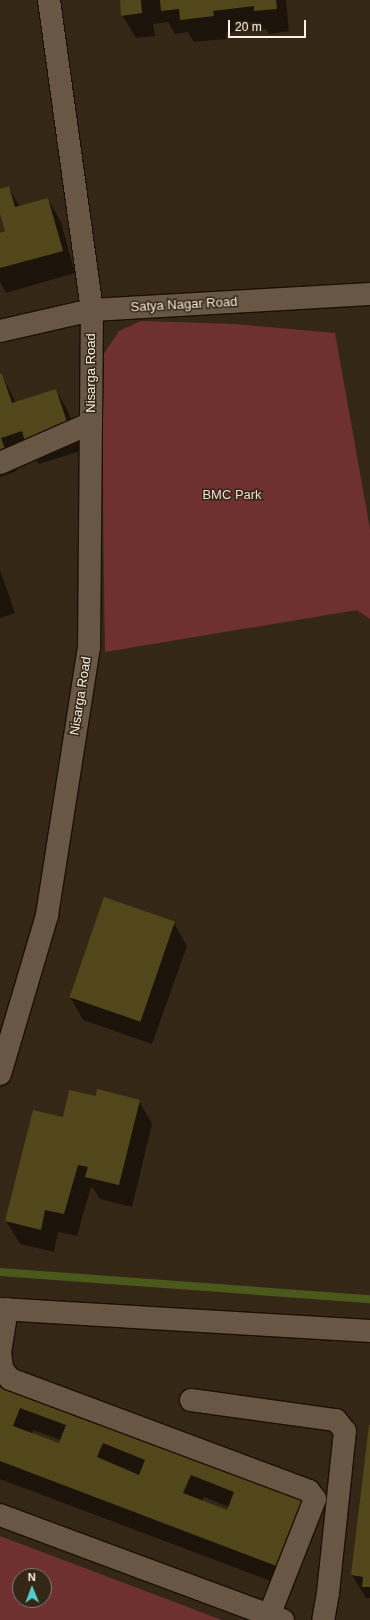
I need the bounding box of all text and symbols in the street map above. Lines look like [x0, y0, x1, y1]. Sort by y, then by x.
scale bar [230, 12, 308, 38]
text: 20 m [235, 20, 262, 34]
street label: Satya Nagar Road [130, 294, 238, 316]
street label: Nisarga Road [83, 333, 99, 413]
park label: BMC Park [202, 487, 262, 503]
street label: Nisarga Road [67, 656, 95, 736]
north arrow [12, 1568, 52, 1608]
text: N [28, 1571, 36, 1583]

